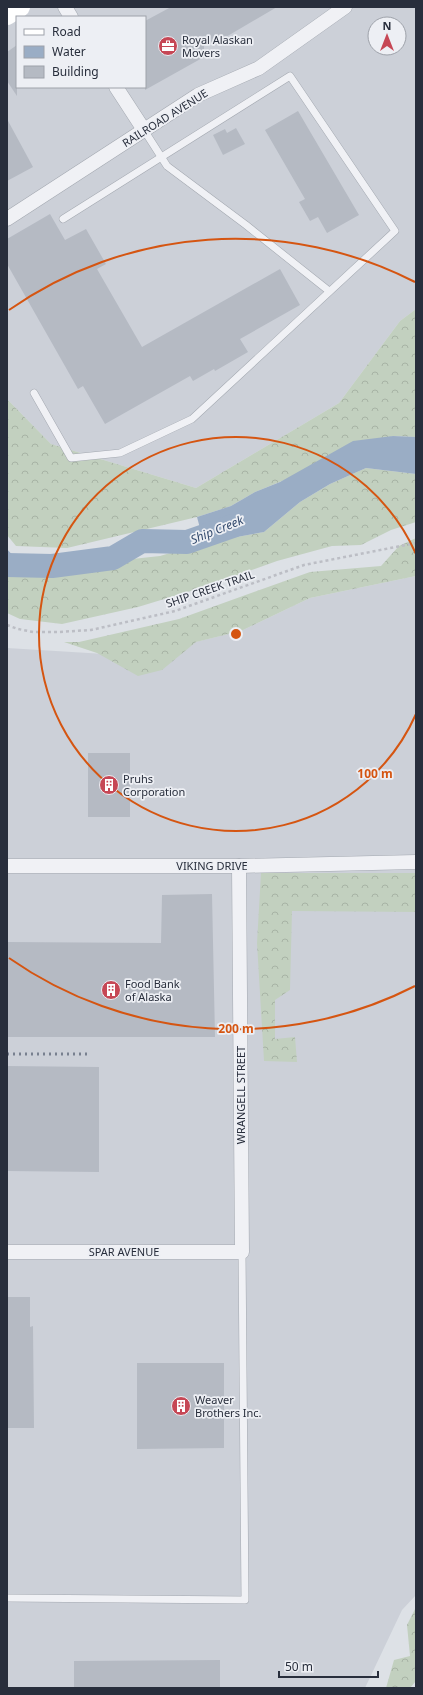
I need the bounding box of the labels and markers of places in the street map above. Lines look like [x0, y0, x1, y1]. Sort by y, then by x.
place label: Royal Alaskan Movers [182, 32, 253, 60]
office icon: Royal Alaskan Movers [157, 35, 179, 57]
centre of rings [229, 627, 243, 641]
place label: Pruhs Corporation [123, 771, 185, 799]
building icon: Pruhs Corporation [98, 774, 120, 796]
place label: Food Bank of Alaska [125, 976, 180, 1004]
building icon: Food Bank of Alaska [100, 979, 122, 1001]
place label: Weaver Brothers Inc. [195, 1392, 262, 1420]
building icon: Weaver Brothers Inc. [170, 1395, 192, 1417]

